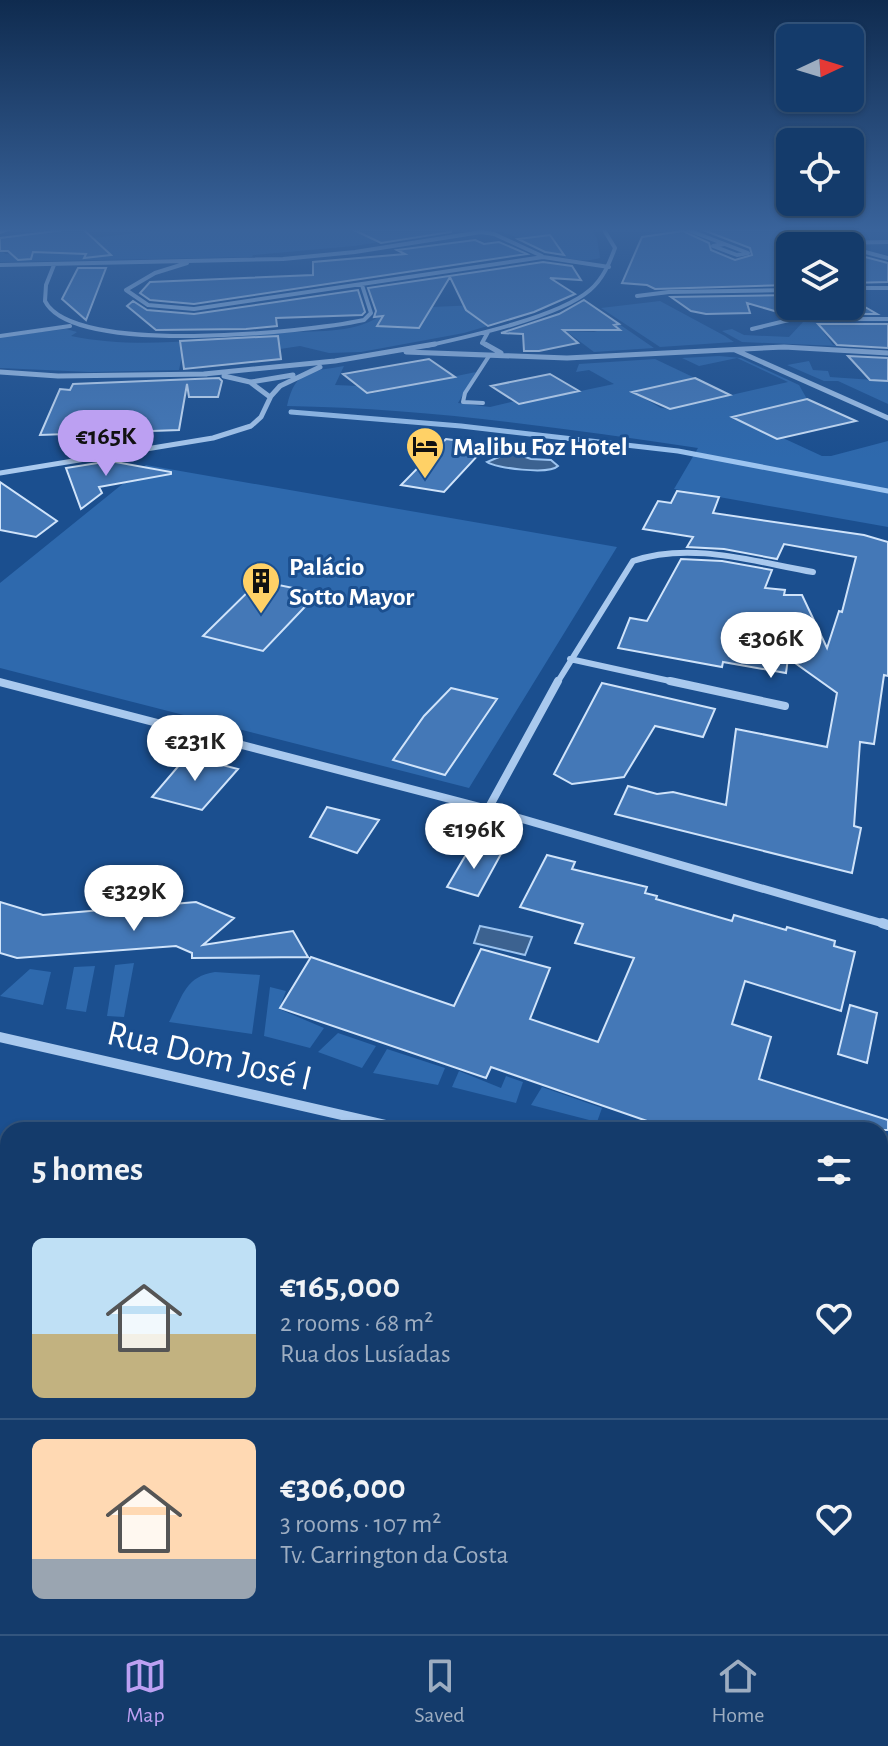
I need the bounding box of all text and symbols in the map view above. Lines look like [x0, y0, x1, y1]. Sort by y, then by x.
north arrow [776, 24, 864, 112]
map controls [776, 24, 864, 320]
button: locate [776, 128, 864, 216]
button: layers [776, 232, 864, 320]
pin: €165K [50, 410, 162, 478]
text: €165K [76, 423, 136, 449]
hotel icon: Malibu Foz Hotel [404, 425, 446, 480]
place label: Malibu Foz Hotel [453, 434, 628, 460]
place label: Palácio Sotto Mayor [289, 554, 414, 610]
building icon: Palácio Sotto Mayor [240, 560, 282, 615]
pin: €306K [715, 612, 827, 680]
text: €306K [739, 625, 803, 651]
pin: €231K [139, 715, 251, 783]
text: €231K [165, 728, 225, 754]
pin: €196K [418, 803, 530, 871]
text: €196K [443, 816, 505, 842]
pin: €329K [78, 865, 190, 933]
text: €329K [102, 878, 166, 904]
street label: Rua Dom José I [104, 1015, 315, 1097]
icon: filters [812, 1148, 856, 1192]
text: 5 homes [32, 1153, 143, 1187]
icon: home [96, 1270, 192, 1366]
text: €165,000 [280, 1270, 400, 1304]
icon: heart [812, 1296, 856, 1340]
text: 2 rooms · 68 m² [280, 1310, 433, 1336]
text: Rua dos Lusíadas [280, 1341, 451, 1367]
icon: home [96, 1471, 192, 1567]
text: €306,000 [280, 1471, 406, 1505]
icon: heart [812, 1497, 856, 1541]
text: 3 rooms · 107 m² [280, 1511, 441, 1537]
text: Tv. Carrington da Costa [280, 1542, 509, 1568]
tab: Map [123, 1654, 167, 1728]
tab: Saved [414, 1654, 465, 1728]
tab: Home [712, 1654, 765, 1728]

